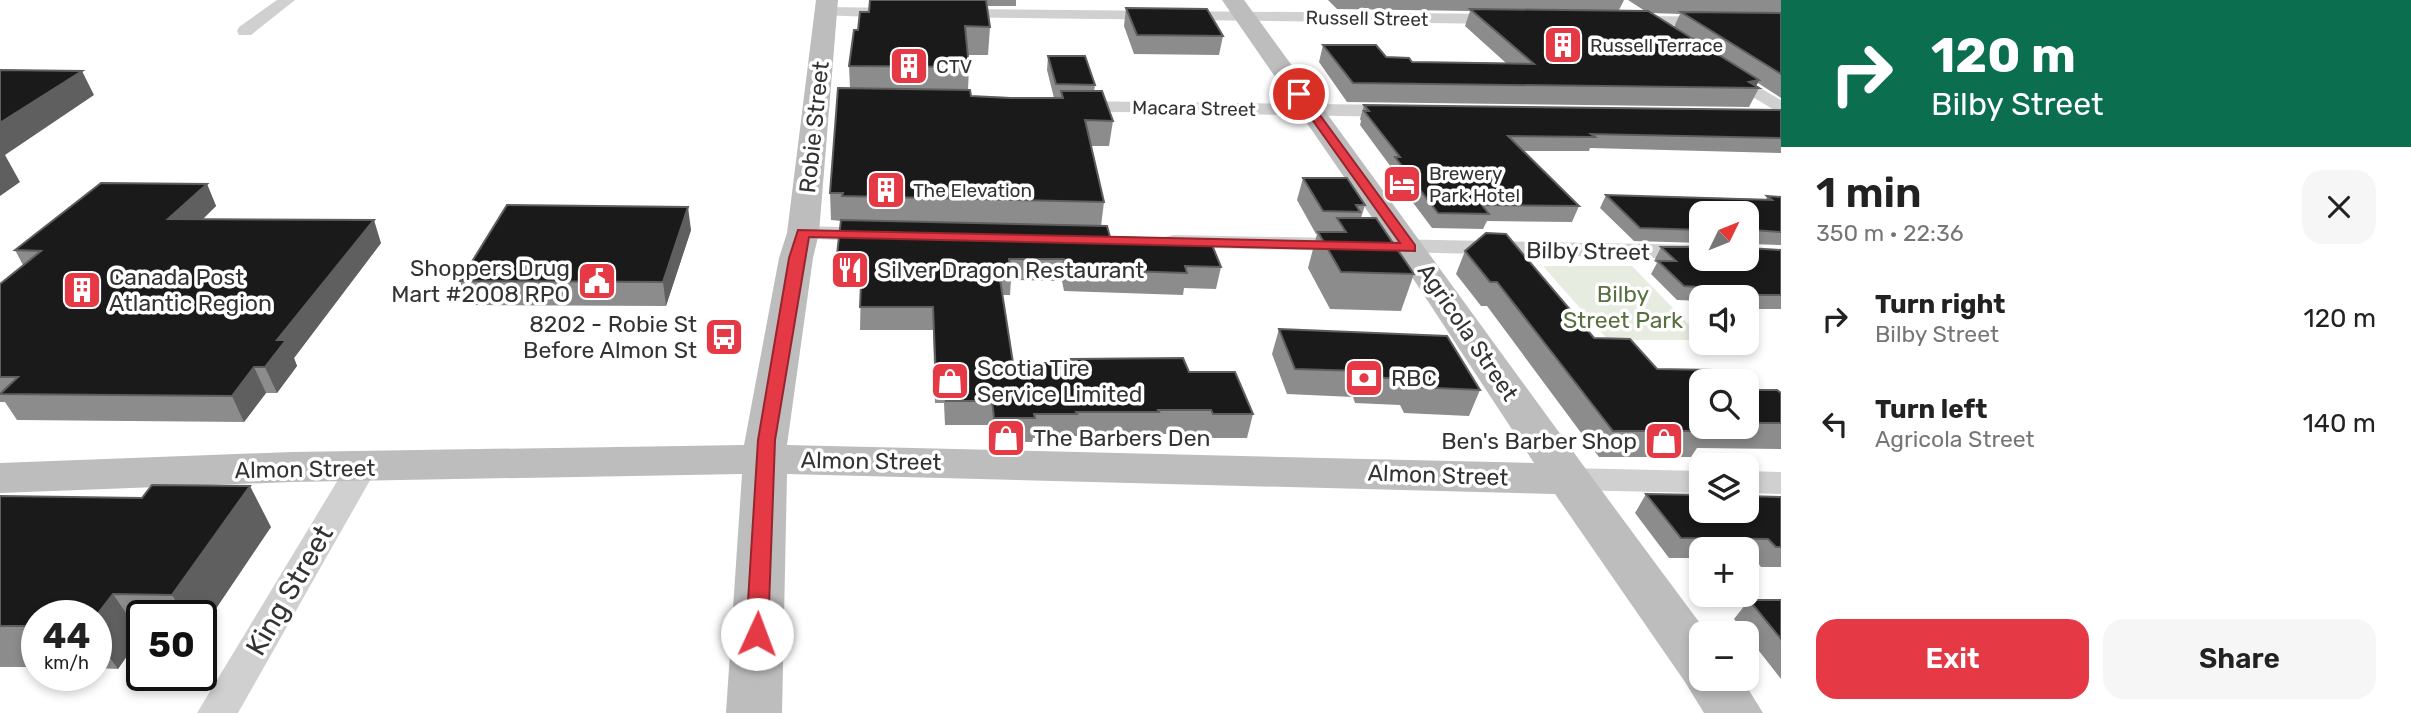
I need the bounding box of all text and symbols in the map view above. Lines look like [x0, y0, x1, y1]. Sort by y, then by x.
street label: Russell Street [1305, 6, 1429, 31]
building icon: Russell Terrace [1542, 24, 1584, 66]
text: 120 m [1931, 26, 2076, 84]
icon: right [1816, 28, 1907, 119]
place label: Russell Terrace [1590, 34, 1723, 57]
building icon: CTV [888, 45, 930, 87]
place label: CTV [936, 55, 972, 78]
street label: Robie Street [793, 60, 835, 194]
pin [1269, 64, 1329, 124]
icon: arrive [1280, 75, 1318, 113]
text: Bilby Street [1931, 85, 2103, 123]
street label: Macara Street [1132, 96, 1257, 121]
place label: Brewery Park Hotel [1429, 162, 1520, 207]
hotel icon: Brewery Park Hotel [1381, 163, 1423, 205]
text: 1 min [1816, 168, 1922, 218]
building icon: The Elevation [865, 169, 907, 211]
button: close [2302, 170, 2376, 244]
place label: The Elevation [913, 179, 1032, 202]
north arrow [1689, 201, 1759, 271]
map controls [1689, 201, 1759, 691]
text: 350 m · 22:36 [1816, 219, 1964, 247]
street label: Bilby Street [1526, 236, 1650, 266]
restaurant icon: Silver Dragon Restaurant [829, 249, 871, 291]
place label: Shoppers Drug Mart #2008 RPO [391, 254, 570, 308]
place label: Silver Dragon Restaurant [877, 256, 1144, 284]
street label: Agricola Street [1412, 258, 1524, 406]
public building icon: Shoppers Drug Mart #2008 RPO [576, 260, 618, 302]
place label: Canada Post Atlantic Region [109, 263, 272, 317]
building icon: Canada Post Atlantic Region [61, 269, 103, 311]
park label: Bilby Street Park [1563, 280, 1683, 334]
button: sound [1689, 285, 1759, 355]
text: Turn right [1875, 289, 2005, 320]
icon: right [1816, 300, 1854, 338]
text: 120 m [2304, 303, 2376, 334]
place label: 8202 - Robie St Before Almon St [523, 310, 697, 364]
bus stop icon: 8202 - Robie St Before Almon St [703, 316, 745, 358]
text: Bilby Street [1875, 320, 1999, 348]
place label: Scotia Tire Service Limited [977, 354, 1143, 408]
bank icon: RBC [1343, 357, 1385, 399]
shop icon: Scotia Tire Service Limited [929, 360, 971, 402]
place label: RBC [1391, 364, 1437, 392]
button: search [1689, 369, 1759, 439]
text: Turn left [1875, 394, 1987, 425]
icon: left [1816, 405, 1854, 443]
text: 140 m [2303, 408, 2376, 439]
shop icon: The Barbers Den [985, 417, 1027, 459]
shop icon: Ben's Barber Shop [1643, 420, 1685, 462]
place label: The Barbers Den [1033, 424, 1211, 452]
text: Agricola Street [1875, 425, 2035, 453]
place label: Ben's Barber Shop [1441, 427, 1637, 455]
street label: Almon Street [800, 446, 942, 476]
button: layers [1689, 453, 1759, 523]
street label: Almon Street [234, 454, 376, 484]
street label: Almon Street [1367, 459, 1509, 491]
street label: King Street [239, 519, 340, 661]
button: + [1689, 537, 1759, 607]
position arrow [720, 597, 794, 671]
speed limit sign: 50 [126, 600, 217, 691]
text: 44 [43, 615, 90, 657]
button: Exit [1816, 619, 2089, 699]
button: Share [2103, 619, 2376, 699]
button: − [1689, 621, 1759, 691]
text: km/h [44, 652, 89, 674]

